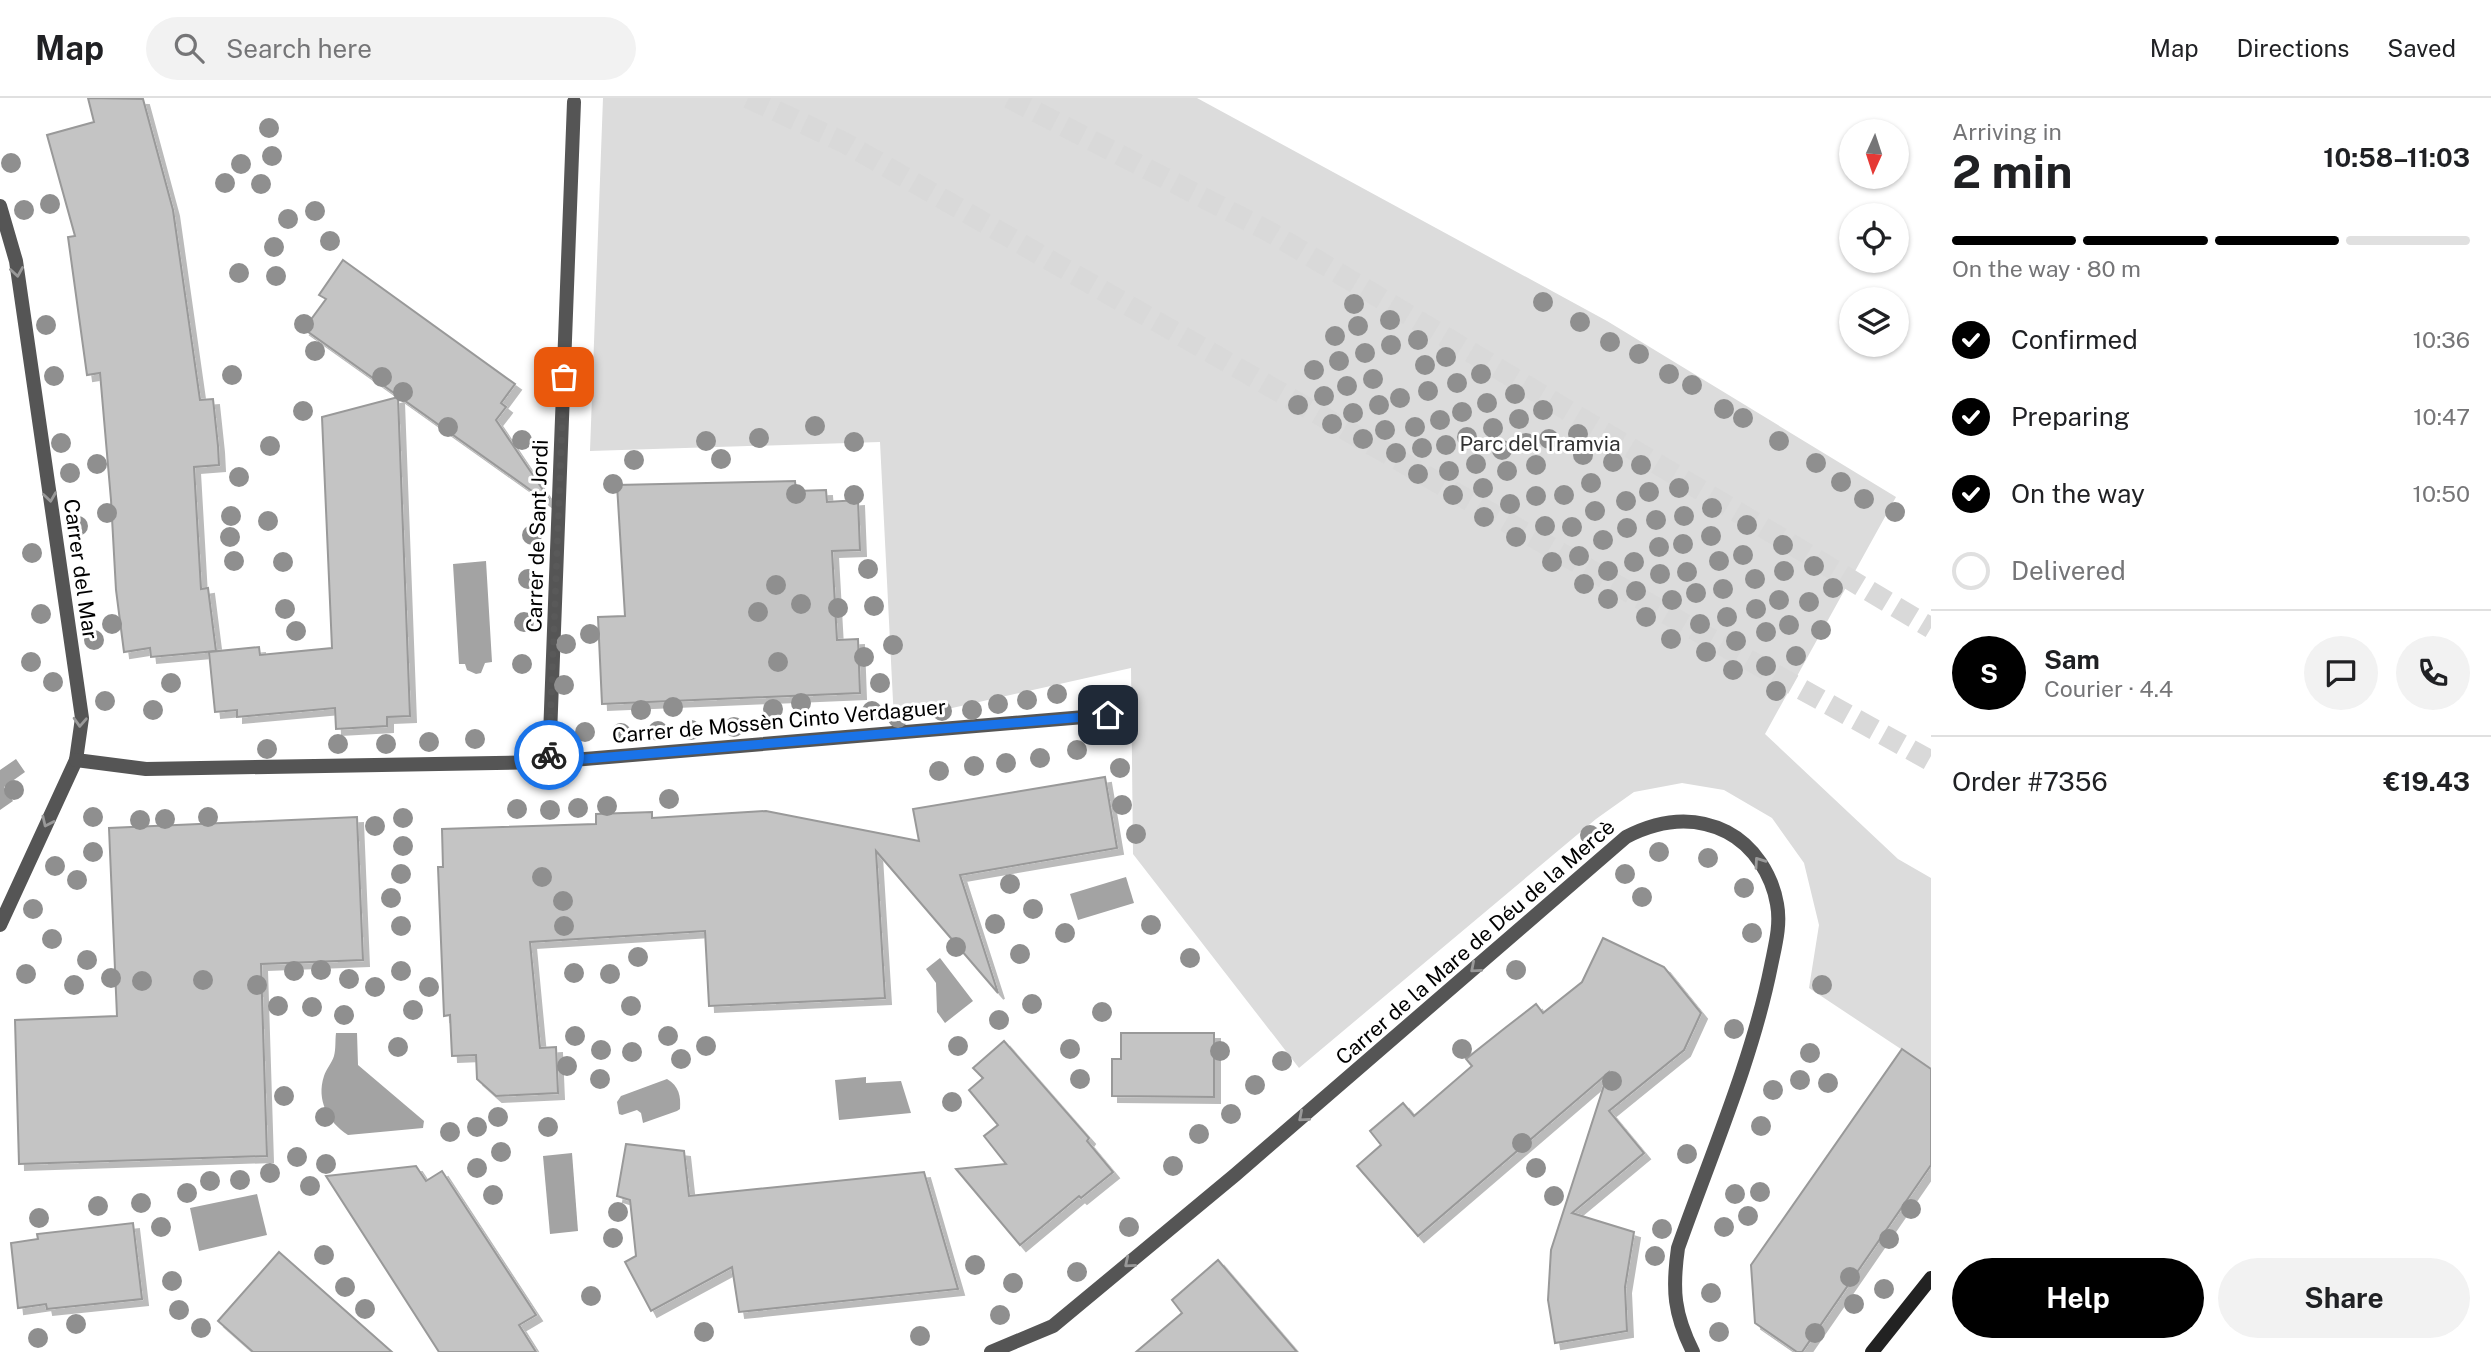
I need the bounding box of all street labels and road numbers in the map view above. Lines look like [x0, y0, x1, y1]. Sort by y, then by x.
street label: Carrer de Sant Jordi [521, 439, 553, 633]
street label: Carrer del Mar [59, 497, 103, 641]
street label: Carrer de Mossèn Cinto Verdaguer [611, 694, 947, 748]
street label: Carrer de la Mare de Déu de la Mercè [1331, 814, 1619, 1070]

